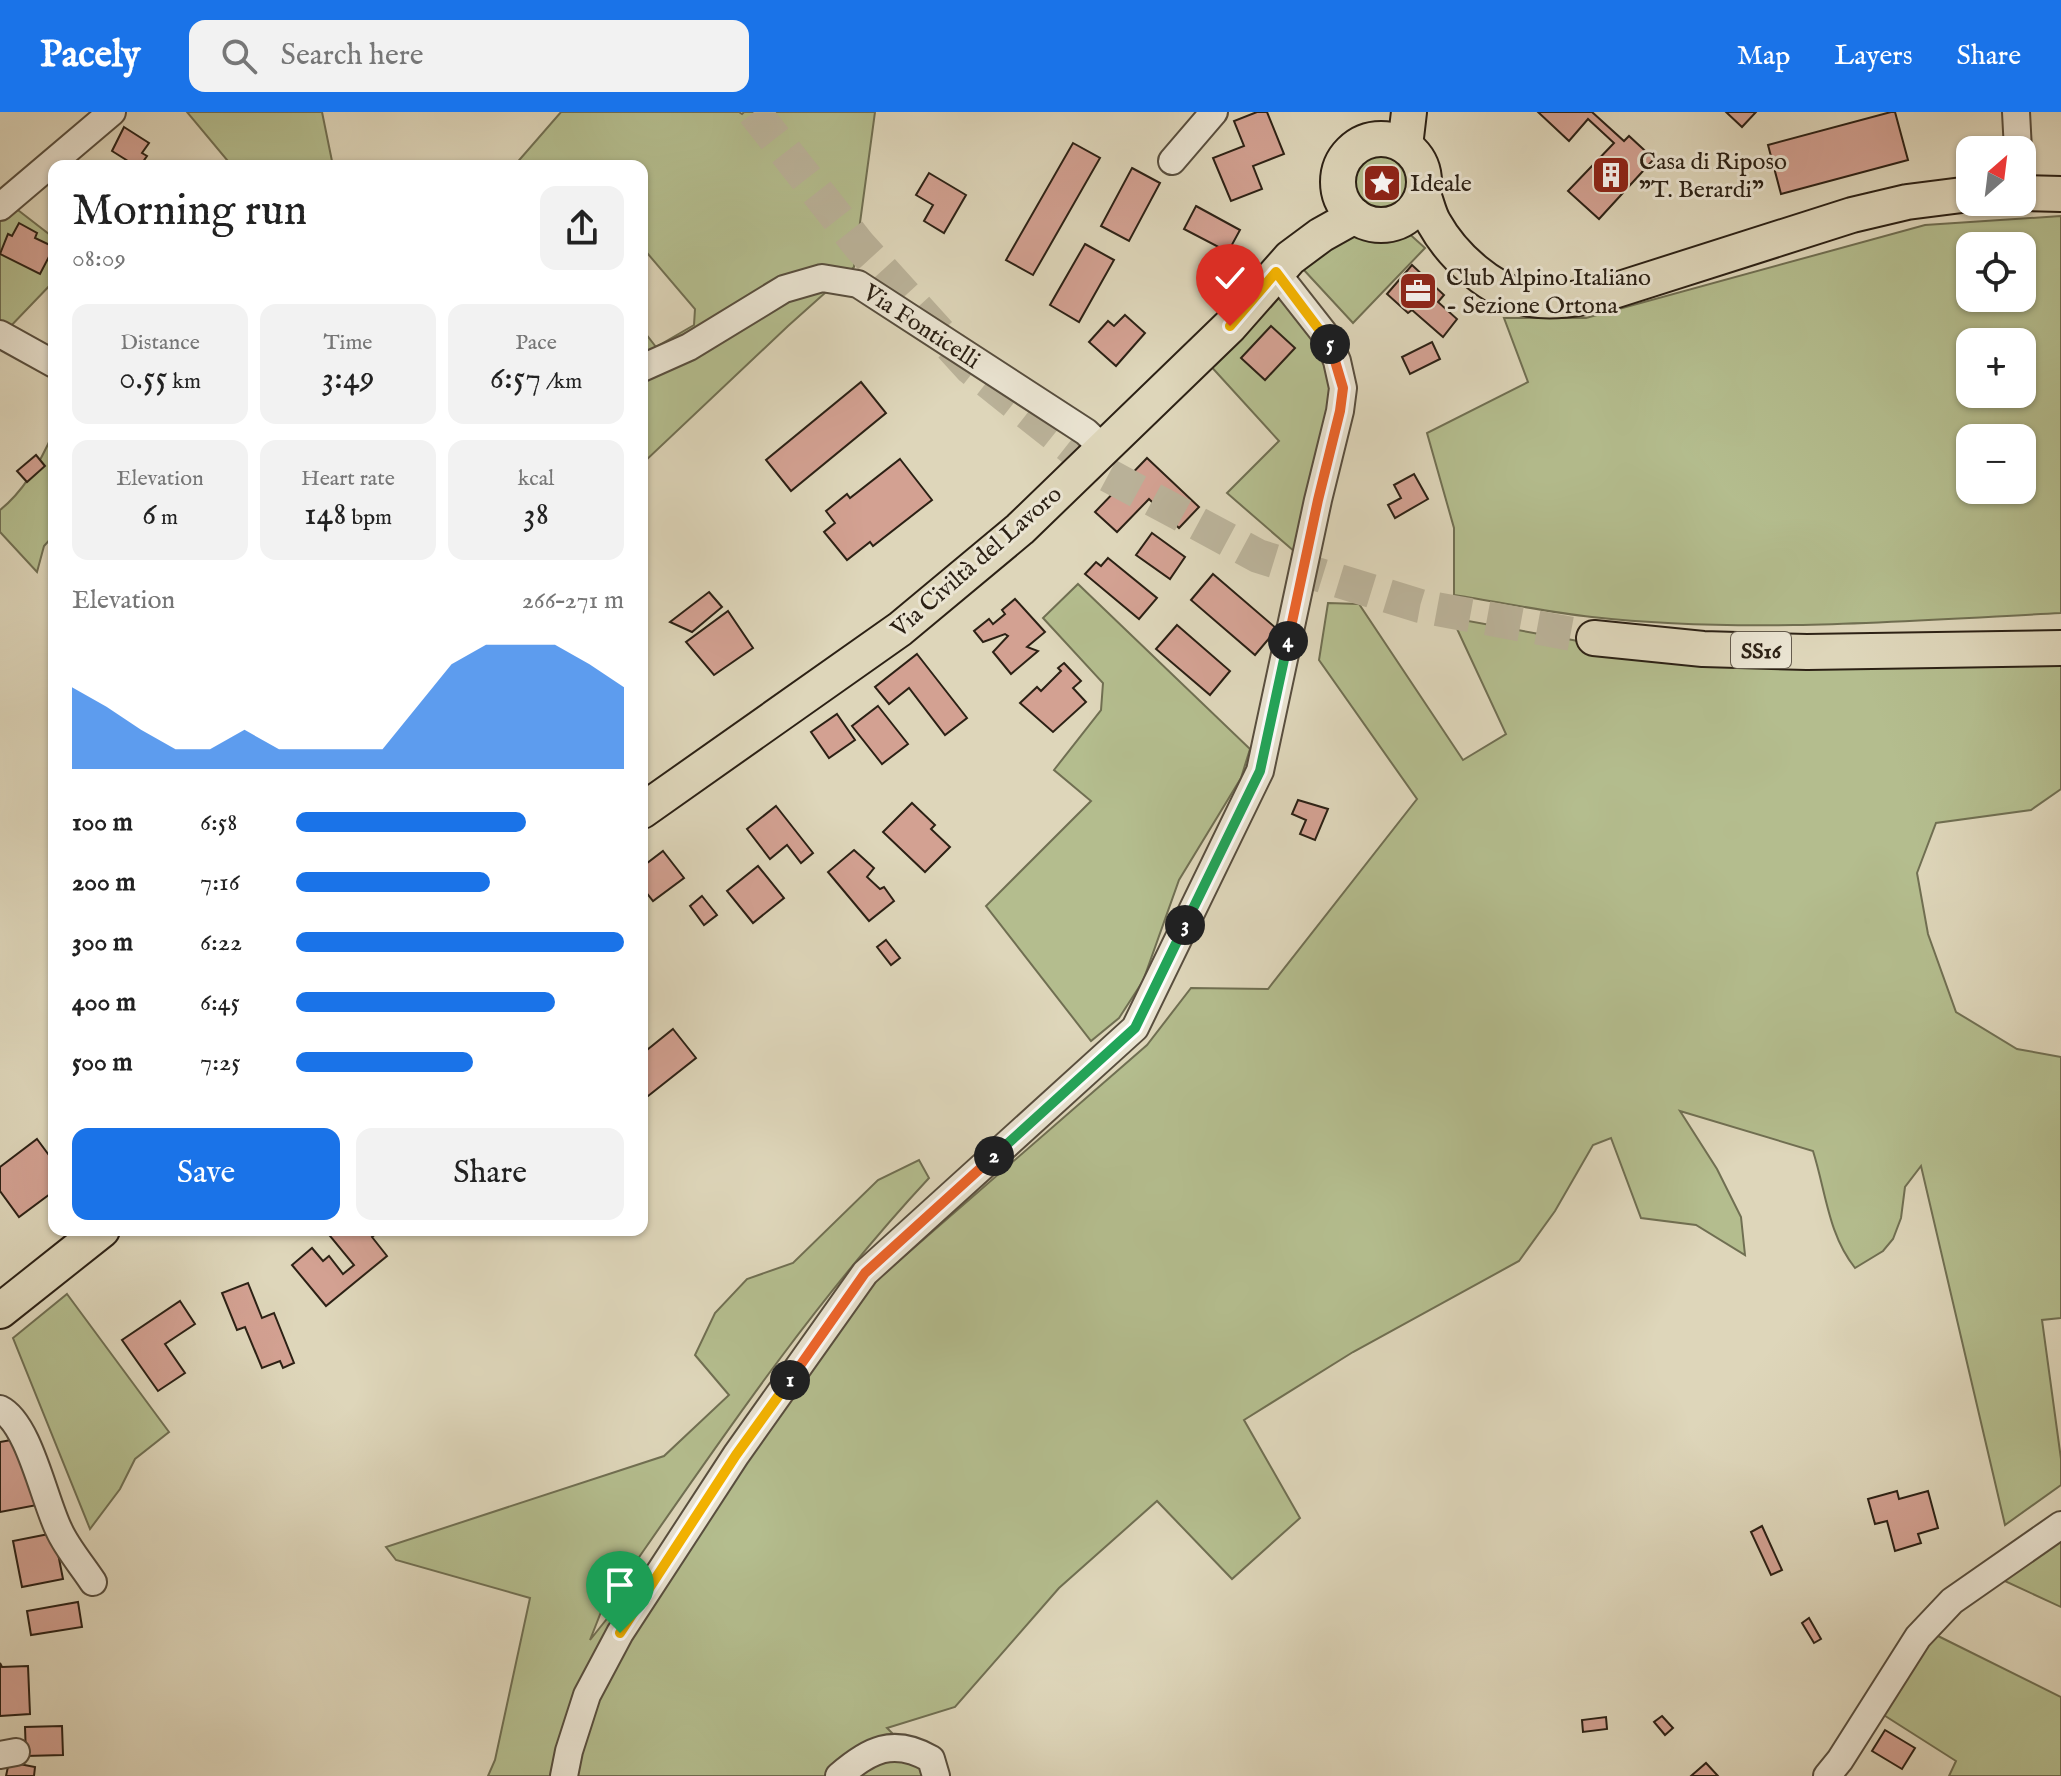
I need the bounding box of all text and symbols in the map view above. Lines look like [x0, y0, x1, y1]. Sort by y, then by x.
search box [189, 20, 749, 92]
text: Pacely [40, 32, 141, 80]
icon: search [217, 34, 261, 78]
text: Search here [281, 37, 424, 75]
text: Map [1737, 39, 1790, 74]
text: Layers [1834, 39, 1913, 74]
text: Share [1957, 39, 2021, 74]
north arrow [1956, 136, 2036, 216]
map controls [1956, 136, 2036, 504]
place label: Casa di Riposo "T. Berardi" [1639, 147, 1787, 206]
building icon: Casa di Riposo "T. Berardi" [1590, 154, 1632, 196]
place icon: Ideale [1361, 162, 1403, 204]
place label: Ideale [1410, 169, 1472, 200]
text: Morning run [72, 184, 307, 240]
button: share [540, 186, 624, 270]
button: locate [1956, 232, 2036, 312]
text: 08:09 [72, 242, 126, 275]
pin [1196, 244, 1264, 326]
icon: check [1208, 256, 1252, 300]
place label: Club Alpino Italiano - Sezione Ortona [1446, 263, 1651, 322]
office icon: Club Alpino Italiano - Sezione Ortona [1397, 270, 1439, 312]
street label: Via Fonticelli [856, 277, 986, 377]
pin: 5 [1310, 324, 1350, 364]
button: + [1956, 328, 2036, 408]
text: Distance [120, 329, 200, 357]
text: Time [324, 329, 372, 357]
text: Pace [515, 329, 557, 357]
text: 5 [1326, 330, 1334, 358]
text: 0.55 [119, 357, 168, 400]
text: 3:49 [321, 357, 375, 400]
text: 6:57 [490, 357, 541, 400]
text: km [168, 368, 201, 396]
text: /km [541, 368, 582, 396]
button: − [1956, 424, 2036, 504]
text: Elevation [116, 465, 204, 493]
text: Heart rate [301, 465, 395, 493]
text: kcal [518, 465, 554, 493]
street label: Via Civiltà del Lavoro [884, 479, 1069, 645]
text: 6 [142, 493, 156, 536]
text: 148 [304, 493, 347, 536]
text: 38 [523, 493, 549, 536]
text: m [156, 504, 178, 532]
text: bpm [347, 504, 392, 532]
text: Elevation [72, 584, 175, 617]
text: 266–271 m [522, 584, 624, 617]
pin: 4 [1268, 621, 1308, 661]
text: 4 [1283, 627, 1293, 655]
road number: SS16 [1731, 632, 1791, 668]
text: 100 m [72, 806, 133, 839]
text: 6:58 [200, 806, 237, 839]
text: 200 m [72, 866, 136, 899]
text: 7:16 [200, 866, 240, 899]
pin: 3 [1165, 905, 1205, 945]
text: 3 [1181, 911, 1189, 939]
text: 300 m [72, 926, 133, 959]
text: 6:22 [200, 926, 242, 959]
text: 400 m [72, 986, 136, 1019]
text: 6:45 [200, 986, 240, 1019]
text: 500 m [72, 1046, 133, 1079]
text: 7:25 [200, 1046, 241, 1079]
button: Save [72, 1128, 340, 1220]
button: Share [356, 1128, 624, 1220]
pin: 2 [974, 1136, 1014, 1176]
text: 2 [989, 1142, 999, 1170]
pin: 1 [770, 1360, 810, 1400]
text: 1 [786, 1366, 794, 1394]
pin [586, 1551, 654, 1633]
icon: arrive [598, 1563, 642, 1607]

